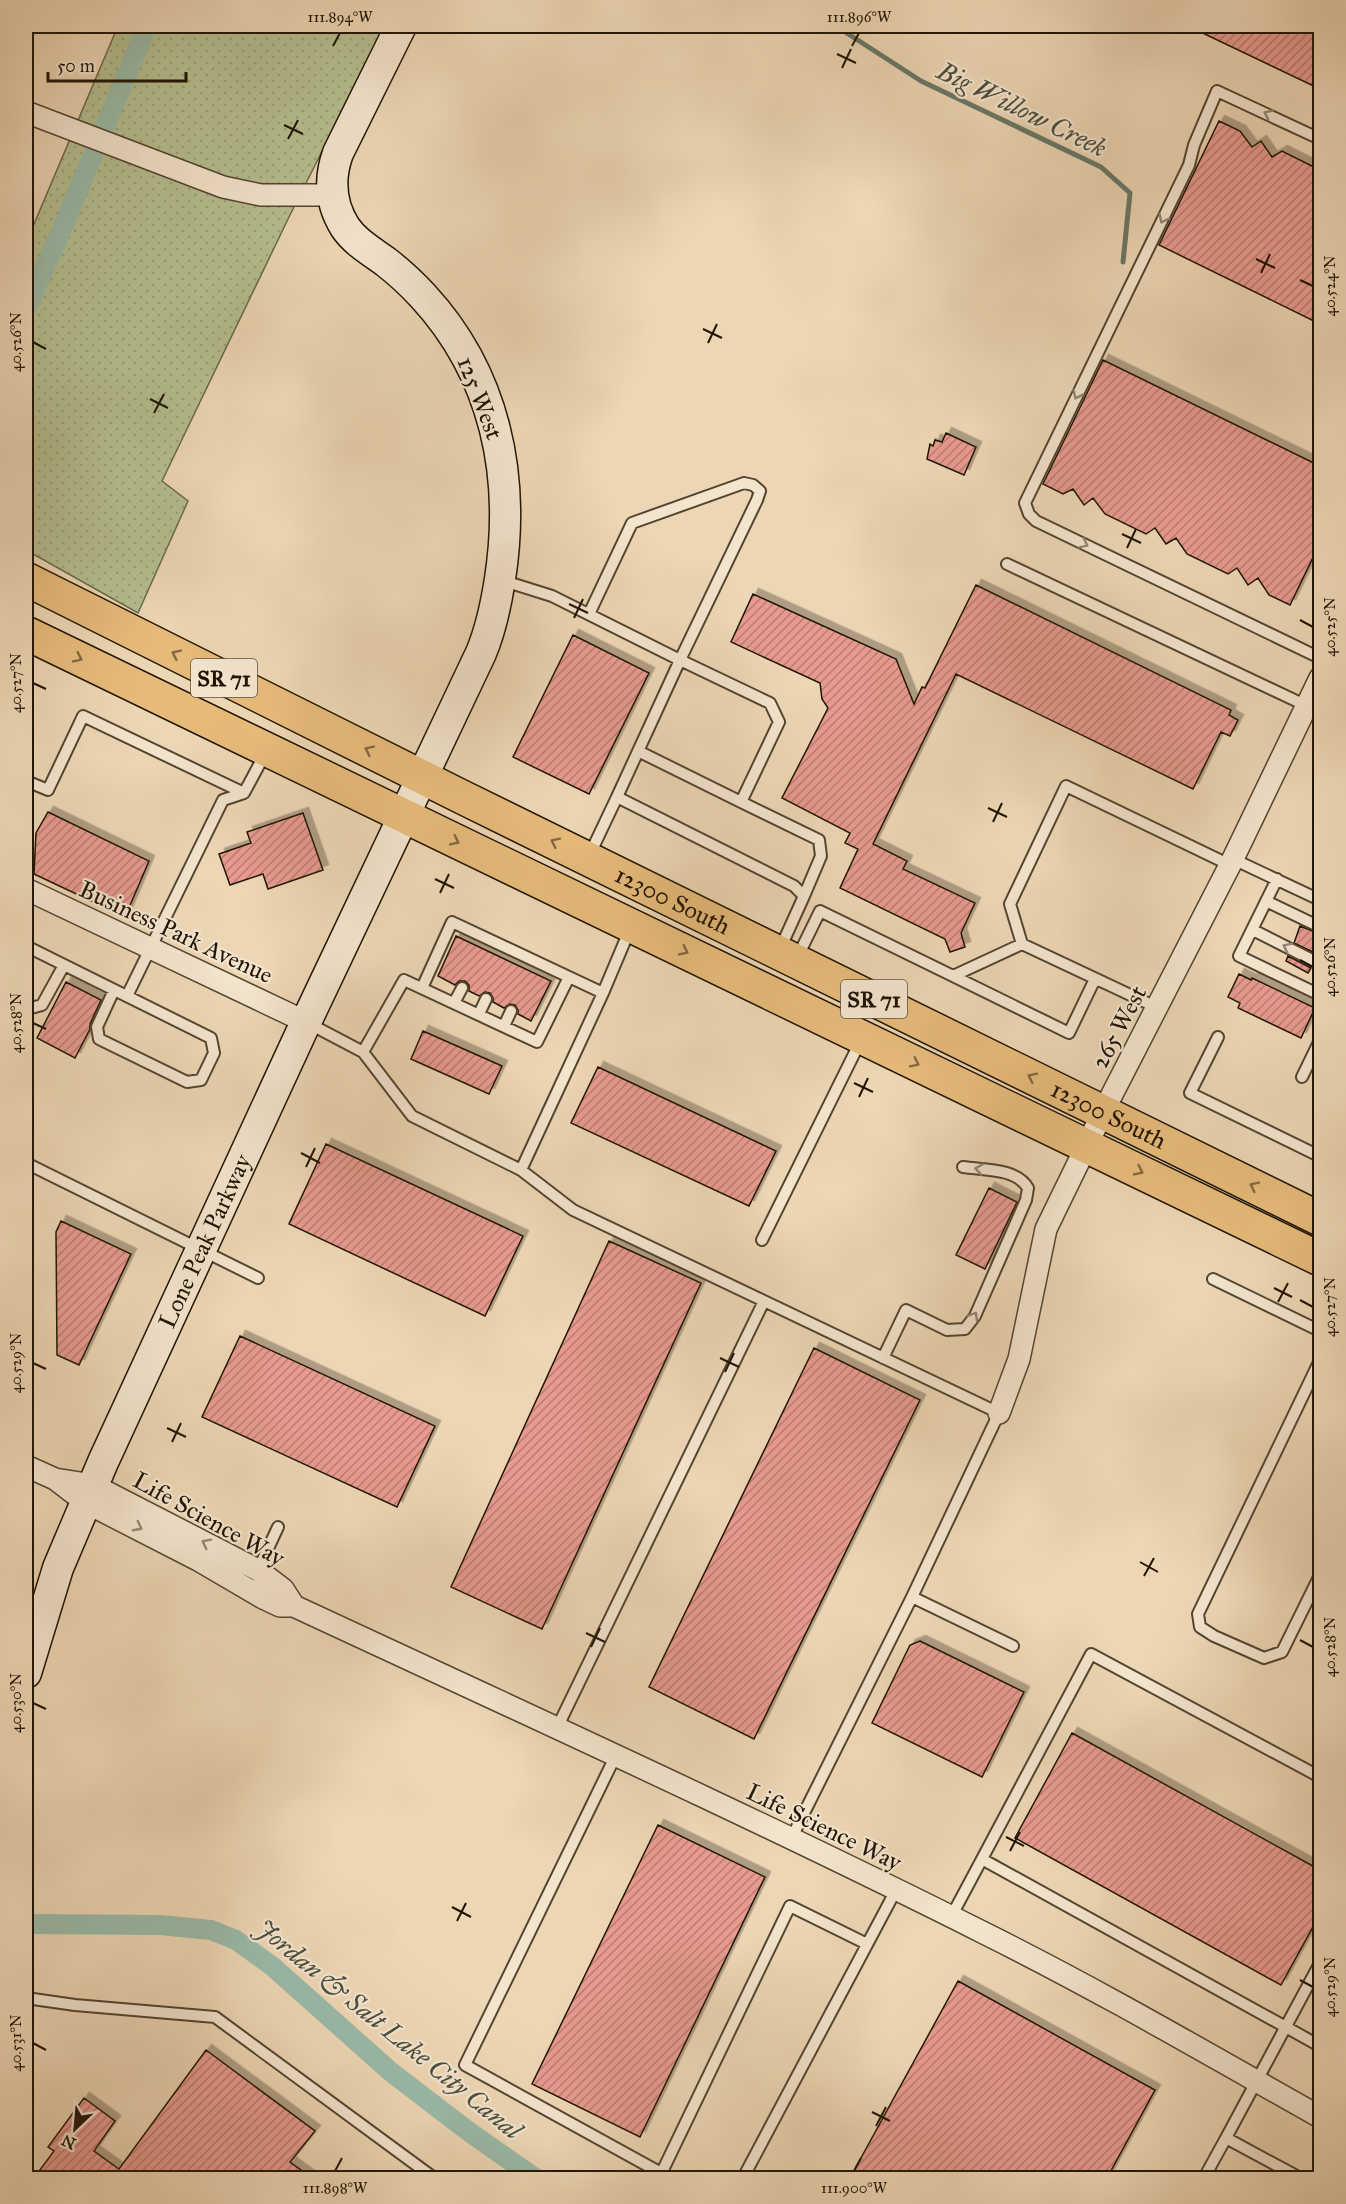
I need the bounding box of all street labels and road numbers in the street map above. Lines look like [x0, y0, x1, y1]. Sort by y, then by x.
street label: 125 West [450, 352, 510, 444]
road number: SR 71 [191, 659, 257, 697]
street label: 12300 South [610, 860, 735, 941]
street label: Business Park Avenue [74, 874, 278, 990]
road number: SR 71 [841, 980, 907, 1018]
street label: 265 West [1085, 980, 1153, 1074]
street label: 12300 South [1046, 1074, 1171, 1156]
street label: Lone Peak Parkway [152, 1149, 258, 1333]
street label: Life Science Way [128, 1465, 291, 1573]
street label: Life Science Way [742, 1777, 907, 1878]

